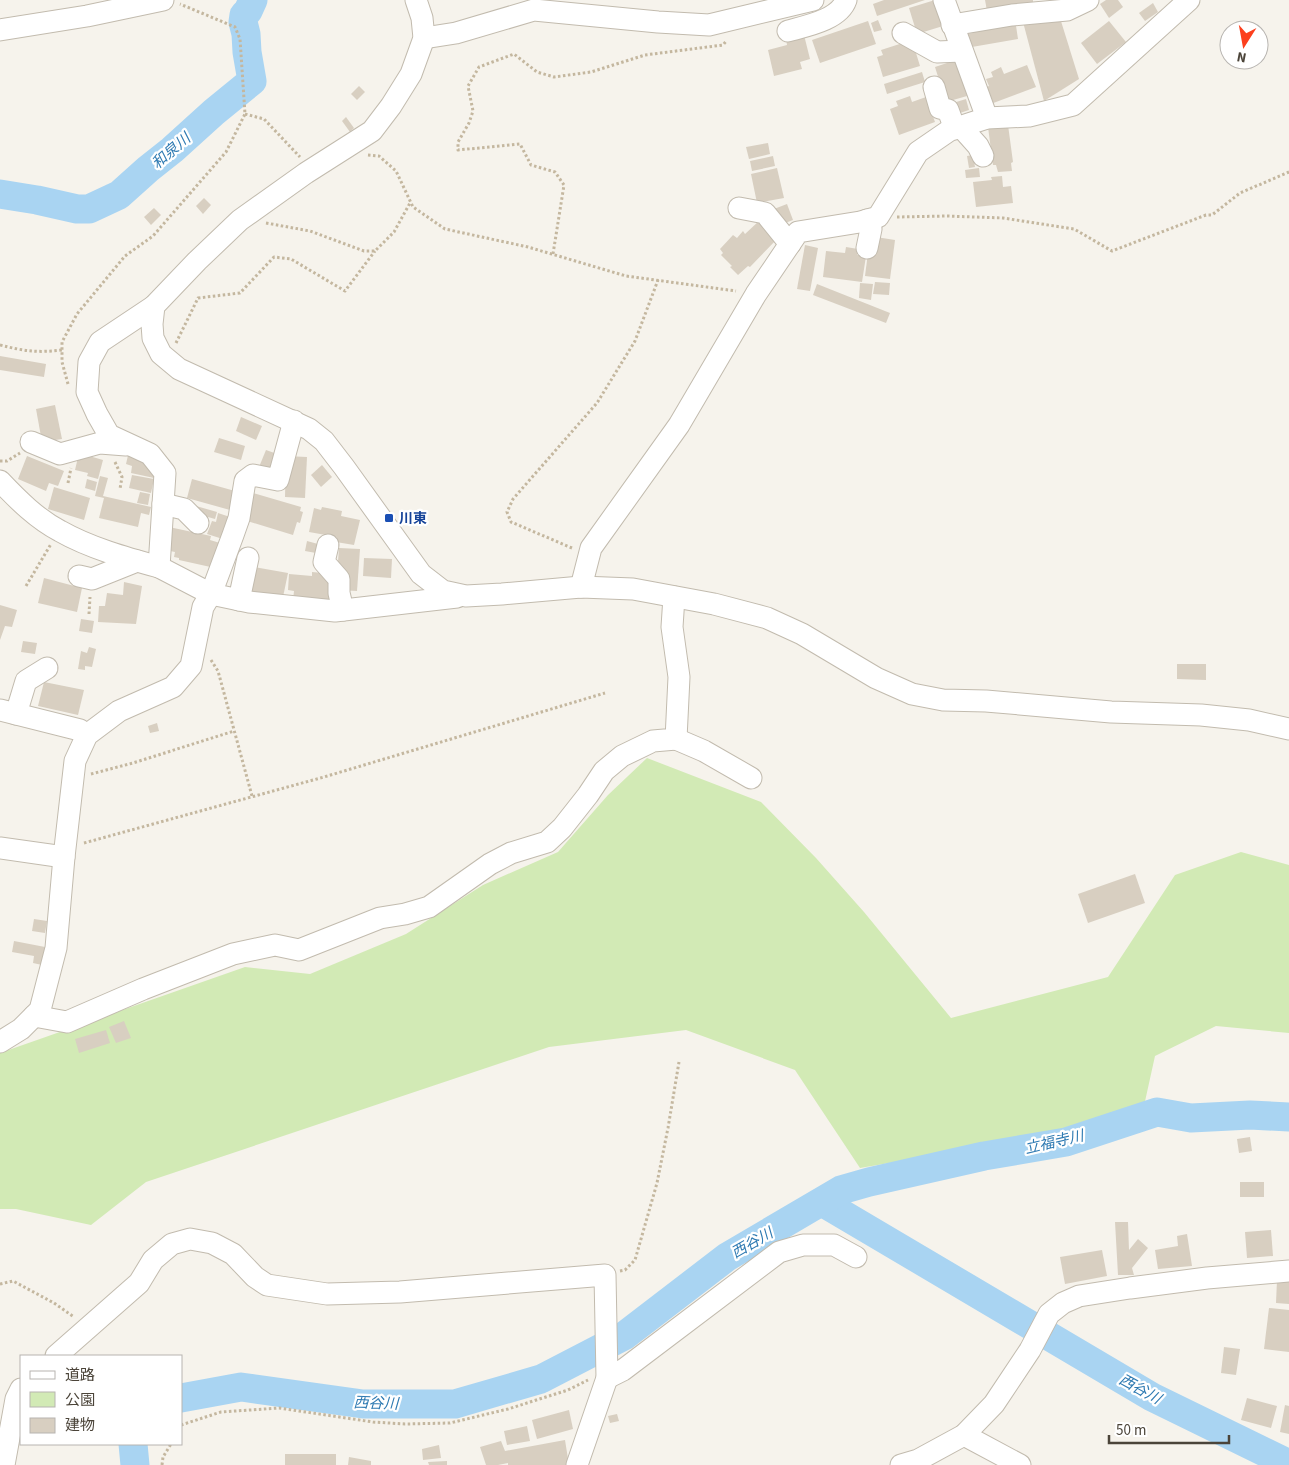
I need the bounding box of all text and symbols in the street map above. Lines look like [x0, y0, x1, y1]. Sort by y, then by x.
north arrow [1219, 20, 1269, 70]
text: N [1235, 46, 1248, 67]
water label: 和泉川 [147, 127, 197, 174]
place label: 川東 [399, 509, 427, 529]
marker: 川東 [383, 512, 395, 524]
water label: 立福寺川 [1023, 1125, 1088, 1159]
water label: 西谷川 [728, 1222, 779, 1264]
legend [20, 1355, 182, 1445]
text: 道路 [65, 1365, 95, 1386]
water label: 西谷川 [1115, 1369, 1166, 1410]
text: 公園 [65, 1390, 95, 1411]
water label: 西谷川 [353, 1392, 401, 1415]
scale bar [1109, 1412, 1229, 1444]
text: 建物 [65, 1415, 95, 1436]
text: 50 m [1116, 1420, 1146, 1441]

